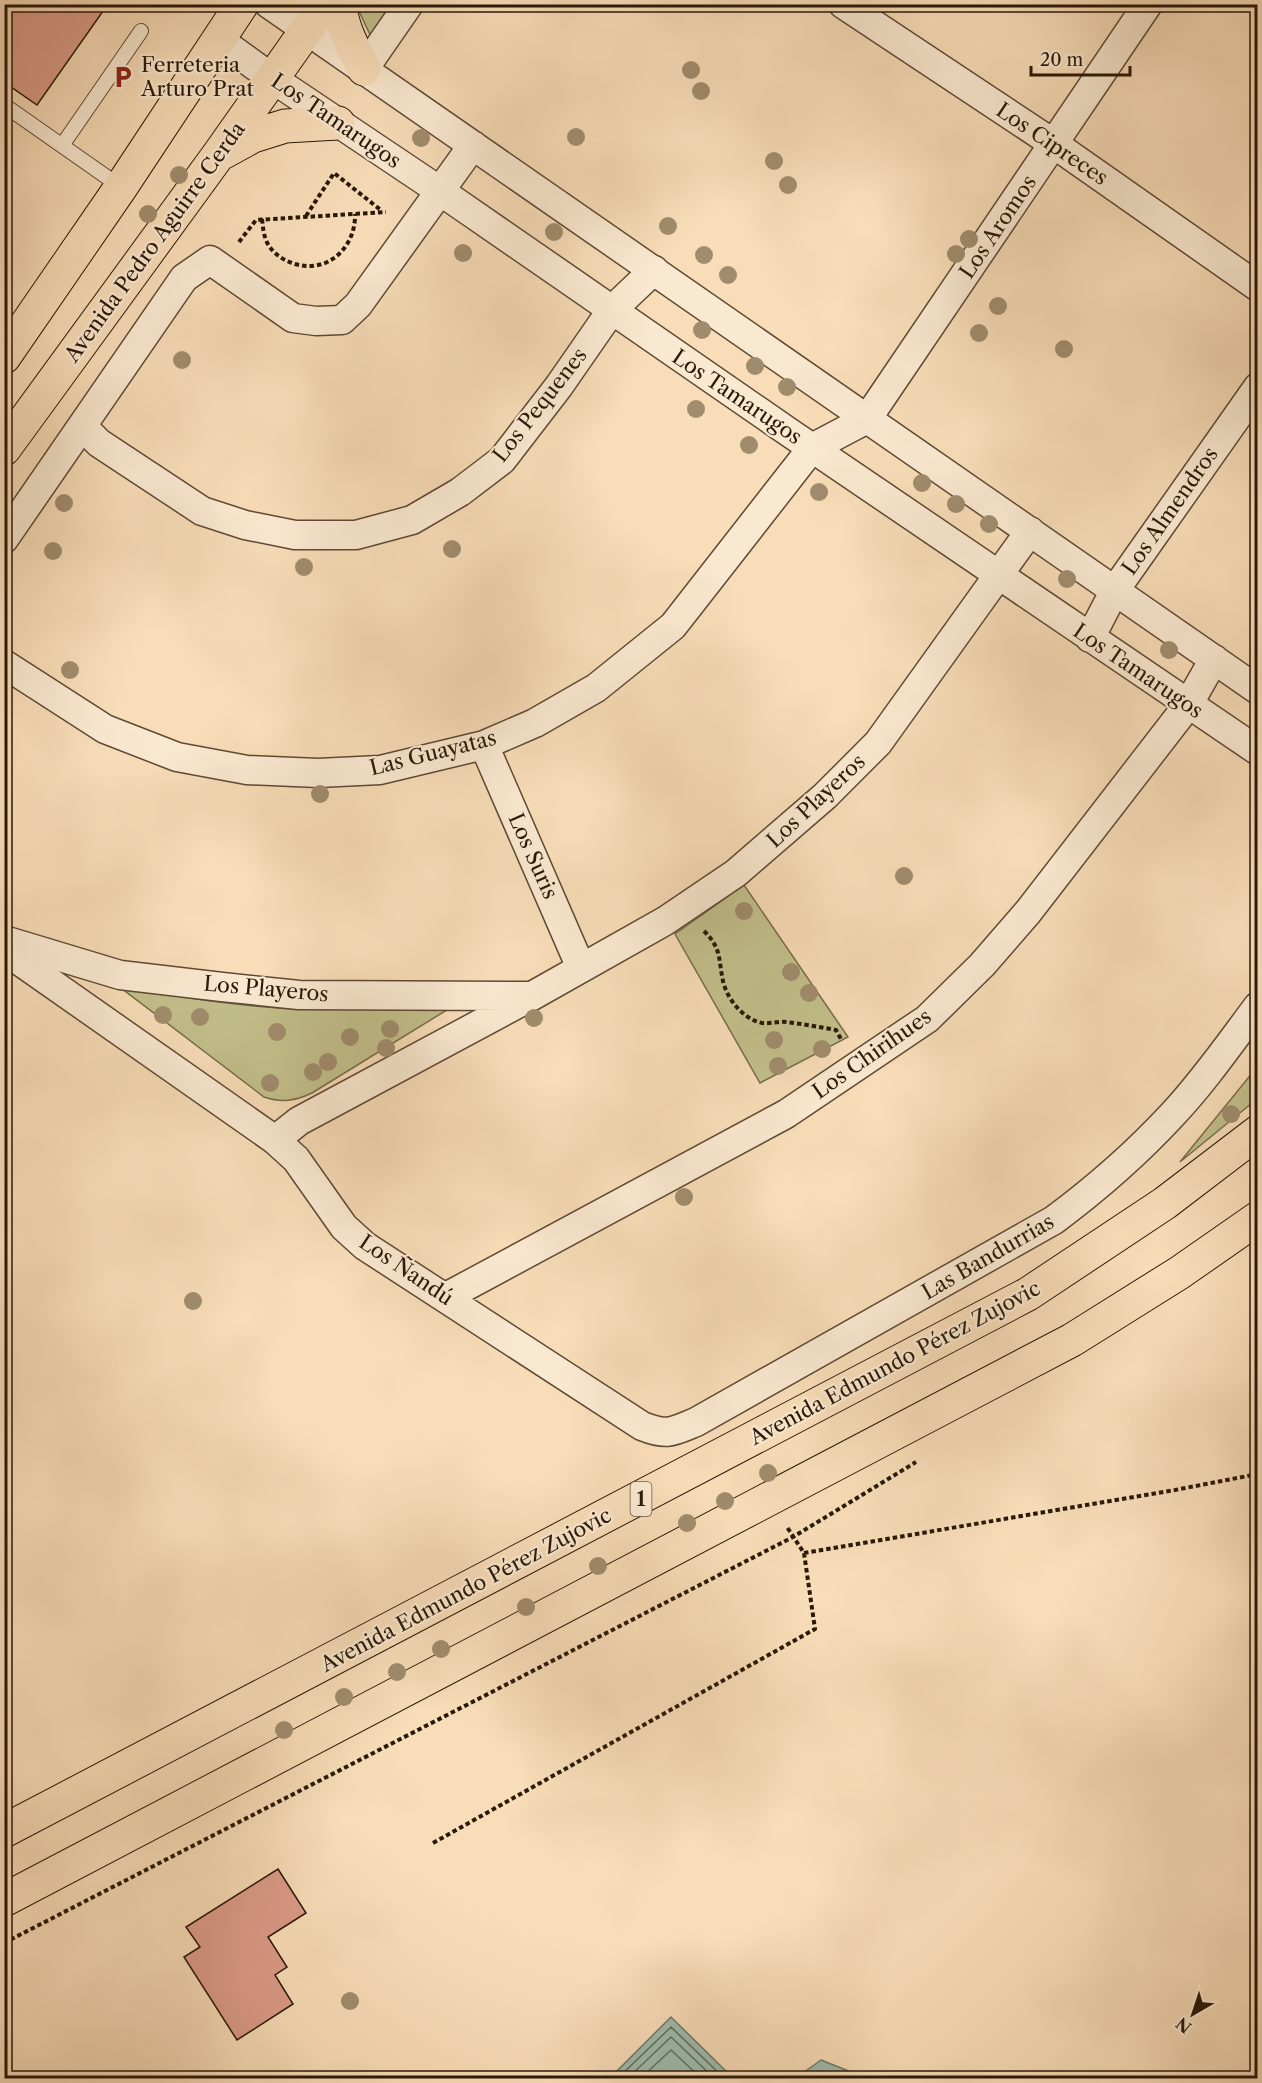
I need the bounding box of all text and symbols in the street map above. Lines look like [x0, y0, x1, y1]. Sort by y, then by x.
scale bar [1031, 39, 1130, 77]
text: 20 m [1040, 49, 1084, 71]
place label: Ferreteria Arturo Prat [140, 52, 255, 101]
parking icon: Ferreteria Arturo Prat [110, 64, 136, 90]
street label: Los Tamarugos [267, 68, 406, 173]
street label: Los Cipreces [992, 97, 1113, 190]
street label: Avenida Pedro Aguirre Cerda [58, 116, 251, 367]
street label: Los Aromos [954, 170, 1041, 283]
street label: Los Pequenes [487, 343, 592, 467]
street label: Los Tamarugos [668, 344, 807, 449]
street label: Los Almendros [1116, 442, 1223, 579]
street label: Los Tamarugos [1069, 618, 1208, 723]
street label: Las Guayatas [367, 725, 499, 780]
street label: Los Playeros [761, 749, 870, 853]
street label: Los Suris [503, 809, 563, 903]
street label: Los Playeros [202, 971, 330, 1006]
street label: Los Chirihues [807, 1003, 936, 1104]
street label: Las Bandurrias [917, 1209, 1058, 1305]
street label: Los Ñandú [355, 1229, 458, 1310]
street label: Avenida Edmundo Pérez Zujovic [744, 1275, 1044, 1450]
road number: 1 [630, 1482, 652, 1516]
street label: Avenida Edmundo Pérez Zujovic [315, 1502, 615, 1677]
north arrow [1163, 1984, 1223, 2044]
text: N [1172, 2013, 1195, 2038]

